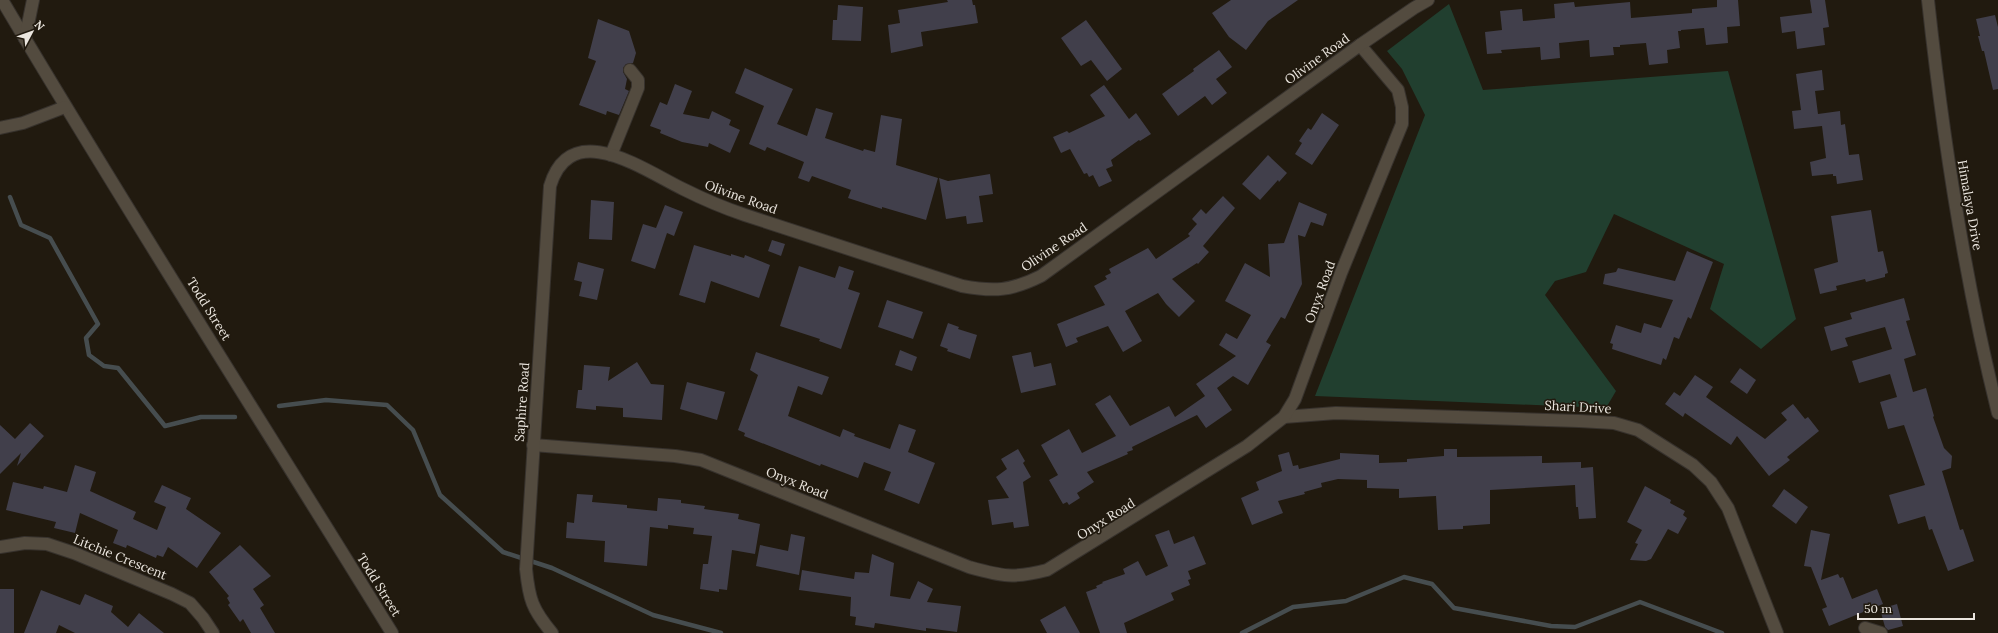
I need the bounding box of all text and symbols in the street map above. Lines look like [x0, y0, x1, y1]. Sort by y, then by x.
north arrow [12, 12, 52, 52]
text: N [31, 18, 48, 34]
street label: Olivine Road [1281, 30, 1353, 88]
street label: Himalaya Drive [1954, 158, 1986, 252]
street label: Olivine Road [702, 176, 780, 218]
street label: Olivine Road [1018, 219, 1091, 275]
street label: Onyx Road [1301, 258, 1339, 326]
street label: Todd Street [183, 274, 235, 344]
street label: Saphire Road [511, 362, 533, 442]
street label: Shari Drive [1544, 397, 1612, 417]
street label: Onyx Road [763, 463, 831, 503]
street label: Onyx Road [1074, 494, 1138, 544]
street label: Litchie Crescent [71, 530, 169, 584]
street label: Todd Street [353, 550, 405, 620]
scale bar [1858, 595, 1974, 621]
text: 50 m [1864, 601, 1892, 616]

